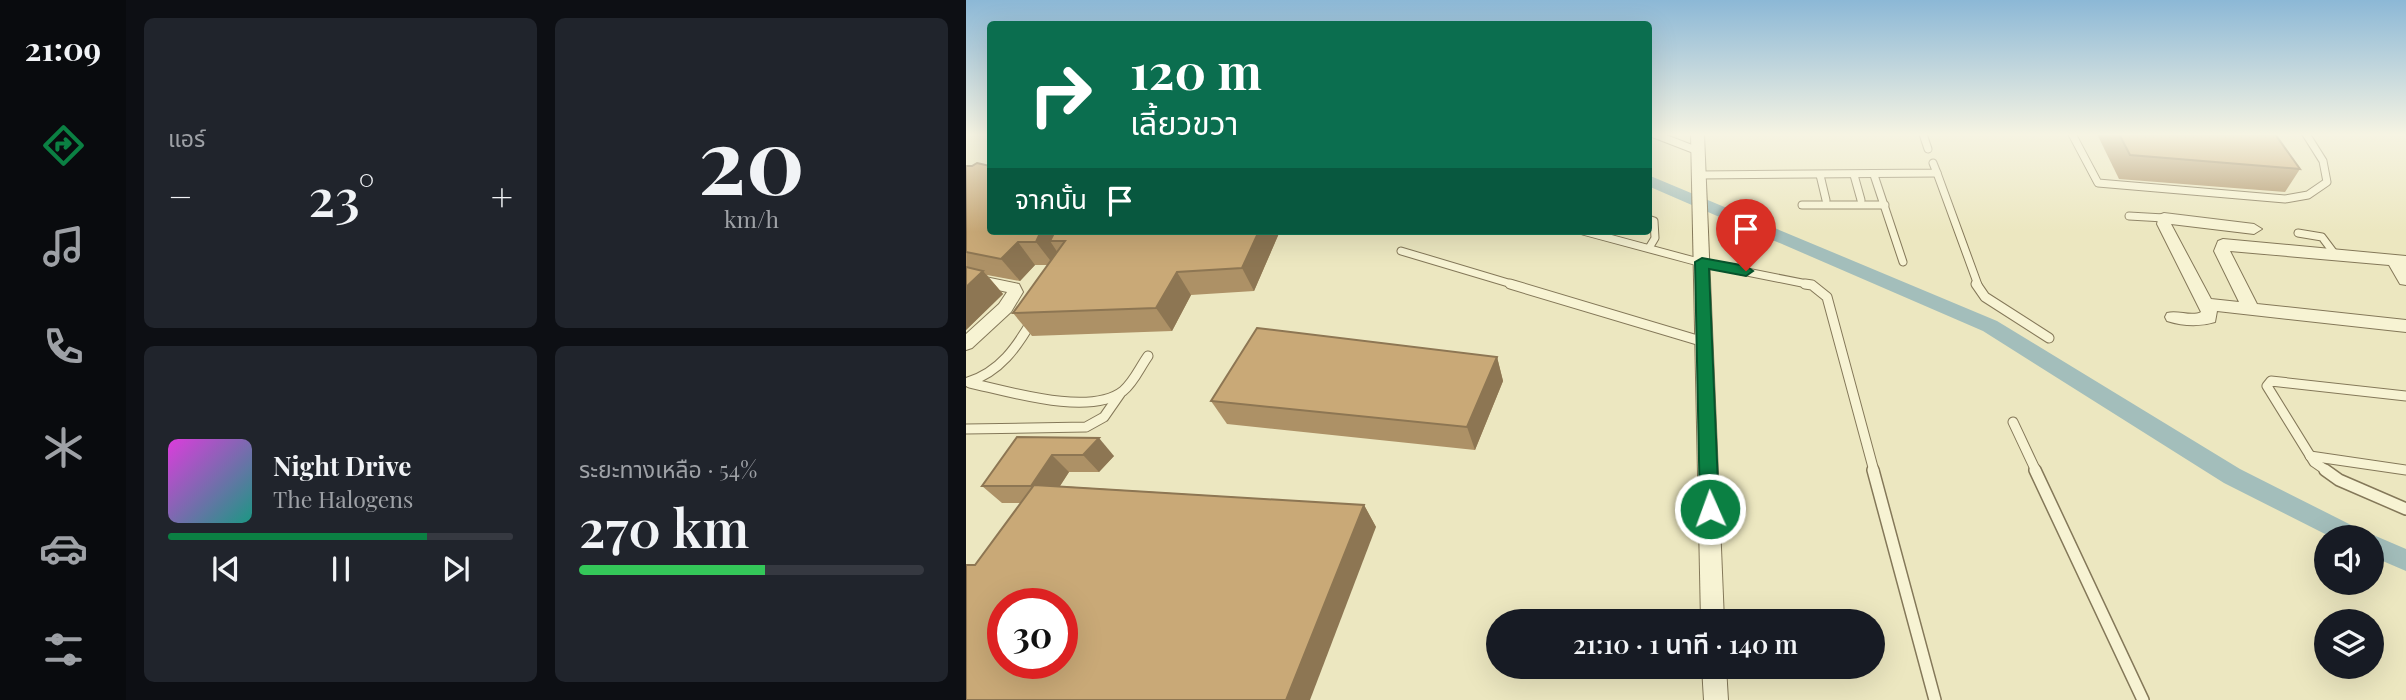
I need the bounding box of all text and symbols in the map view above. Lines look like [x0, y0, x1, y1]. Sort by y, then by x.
text: 21:09 [25, 26, 101, 69]
text: 120 m [1130, 37, 1262, 102]
icon: right [1015, 49, 1106, 140]
text: 20 [698, 97, 805, 218]
text: เลี้ยวขวา [1130, 100, 1238, 143]
icon: directions [39, 121, 88, 170]
text: แอร์ [168, 122, 205, 153]
text: 23° [309, 161, 375, 230]
text: − [168, 170, 193, 221]
text: + [491, 170, 513, 221]
text: จากนั้น [1015, 181, 1087, 216]
icon: arrive [1101, 182, 1139, 220]
pin [1716, 199, 1776, 271]
text: km/h [724, 203, 779, 234]
icon: arrive [1727, 210, 1765, 248]
icon: music [39, 222, 88, 271]
icon: phone [39, 322, 88, 371]
icon: climate [39, 423, 88, 472]
text: Night Drive [273, 448, 411, 483]
text: ระยะทางเหลือ · 54% [579, 453, 757, 484]
position arrow [1673, 472, 1747, 546]
text: The Halogens [273, 483, 413, 514]
text: 270 km [579, 492, 749, 561]
icon: car [39, 524, 88, 573]
map controls [2314, 525, 2384, 679]
button: sound [2314, 525, 2384, 595]
icon: previous [207, 550, 245, 588]
icon: pause [322, 550, 360, 588]
icon: next [437, 550, 475, 588]
speed limit sign: 30 [987, 588, 1078, 679]
button: layers [2314, 609, 2384, 679]
icon: filters [39, 625, 88, 674]
text: 21:10 · 1 นาที · 140 m [1573, 626, 1798, 661]

